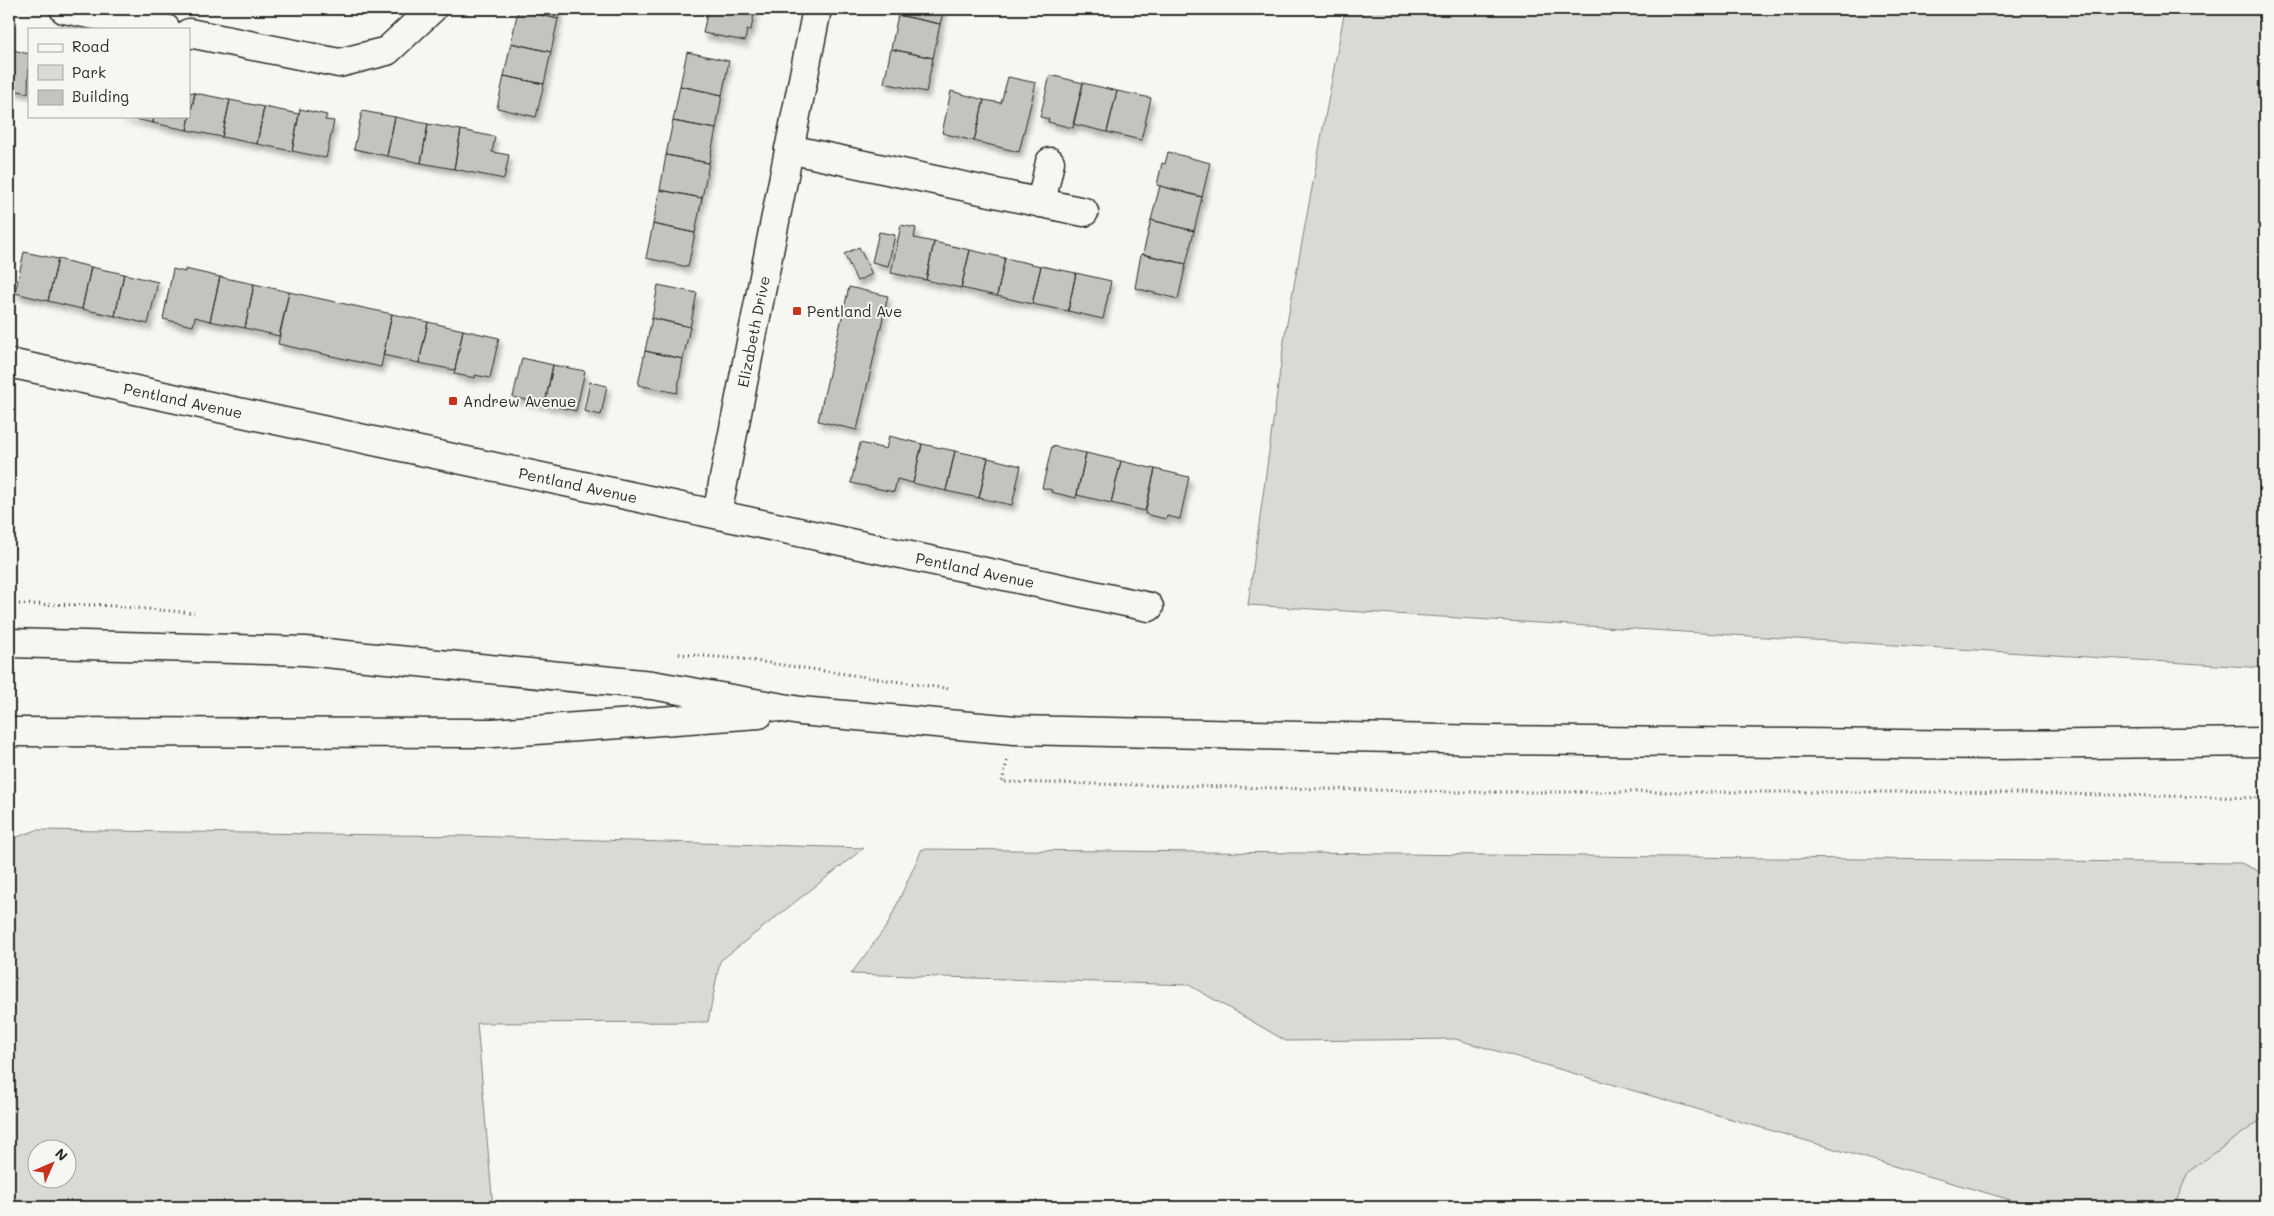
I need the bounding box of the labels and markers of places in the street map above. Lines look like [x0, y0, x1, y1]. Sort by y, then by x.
place label: Pentland Ave [807, 301, 902, 321]
marker: Pentland Ave [791, 305, 803, 317]
place label: Andrew Avenue [463, 391, 576, 411]
marker: Andrew Avenue [447, 395, 459, 407]

